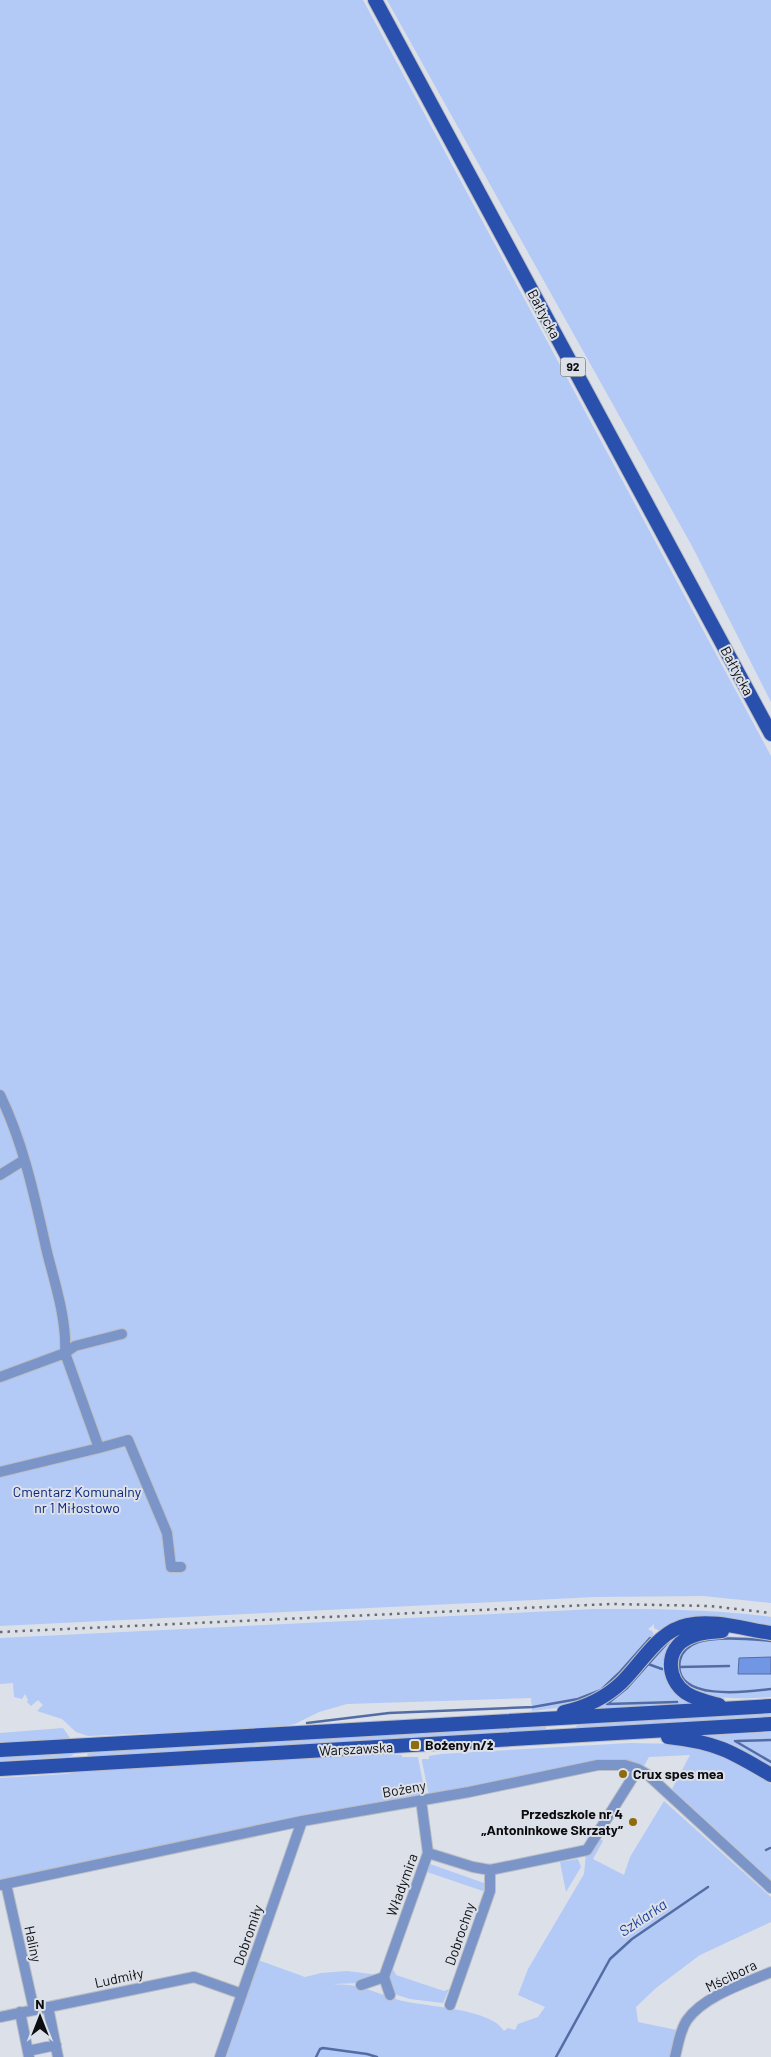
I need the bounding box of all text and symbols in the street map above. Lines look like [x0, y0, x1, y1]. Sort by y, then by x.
street label: Bałtycka [524, 286, 564, 341]
road number: 92 [560, 358, 586, 377]
street label: Bałtycka [717, 643, 757, 698]
park label: Cmentarz Komunalny nr 1 Miłostowo [13, 1483, 142, 1516]
place label: Bożeny n/ż [425, 1736, 494, 1753]
street label: Warszawska [318, 1738, 394, 1759]
marker: Bożeny n/ż [409, 1739, 421, 1751]
place label: Crux spes mea [633, 1765, 724, 1782]
marker: Crux spes mea [617, 1768, 629, 1780]
street label: Bożeny [381, 1776, 428, 1801]
place label: Przedszkole nr 4 „Antoninkowe Skrzaty” [481, 1805, 624, 1838]
marker: Przedszkole nr 4 „Antoninkowe Skrzaty” [627, 1816, 639, 1828]
street label: Władymira [382, 1851, 421, 1919]
water label: Szklarka [615, 1895, 670, 1940]
street label: Dobrochny [441, 1900, 478, 1967]
street label: Dobromiły [229, 1902, 266, 1967]
street label: Haliny [21, 1924, 46, 1964]
street label: Mścibora [702, 1956, 759, 1995]
street label: Ludmiły [93, 1964, 145, 1991]
north arrow [15, 1992, 65, 2042]
text: N [35, 1995, 45, 2012]

